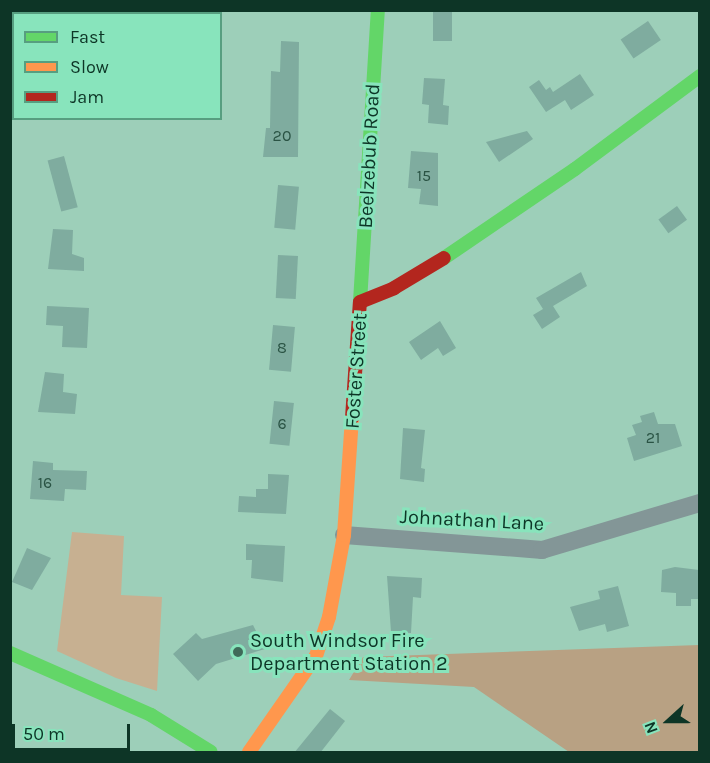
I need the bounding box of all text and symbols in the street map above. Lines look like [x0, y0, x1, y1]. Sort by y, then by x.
legend [12, 12, 222, 120]
text: Fast [70, 26, 105, 48]
text: Slow [70, 56, 109, 78]
street label: Beelzebub Road [353, 83, 385, 229]
text: Jam [70, 86, 104, 108]
house number: 20 [273, 126, 291, 146]
house number: 15 [417, 166, 431, 186]
street label: Foster Street [340, 312, 372, 430]
house number: 8 [277, 338, 287, 358]
house number: 6 [277, 414, 287, 434]
house number: 21 [646, 428, 660, 448]
house number: 16 [38, 473, 52, 493]
street label: Johnathan Lane [399, 504, 545, 536]
place label: South Windsor Fire Department Station 2 [250, 628, 448, 675]
marker: South Windsor Fire Department Station 2 [231, 645, 245, 659]
north arrow [638, 691, 698, 751]
scale bar [15, 712, 134, 750]
text: N [640, 719, 662, 736]
text: 50 m [23, 723, 65, 745]

